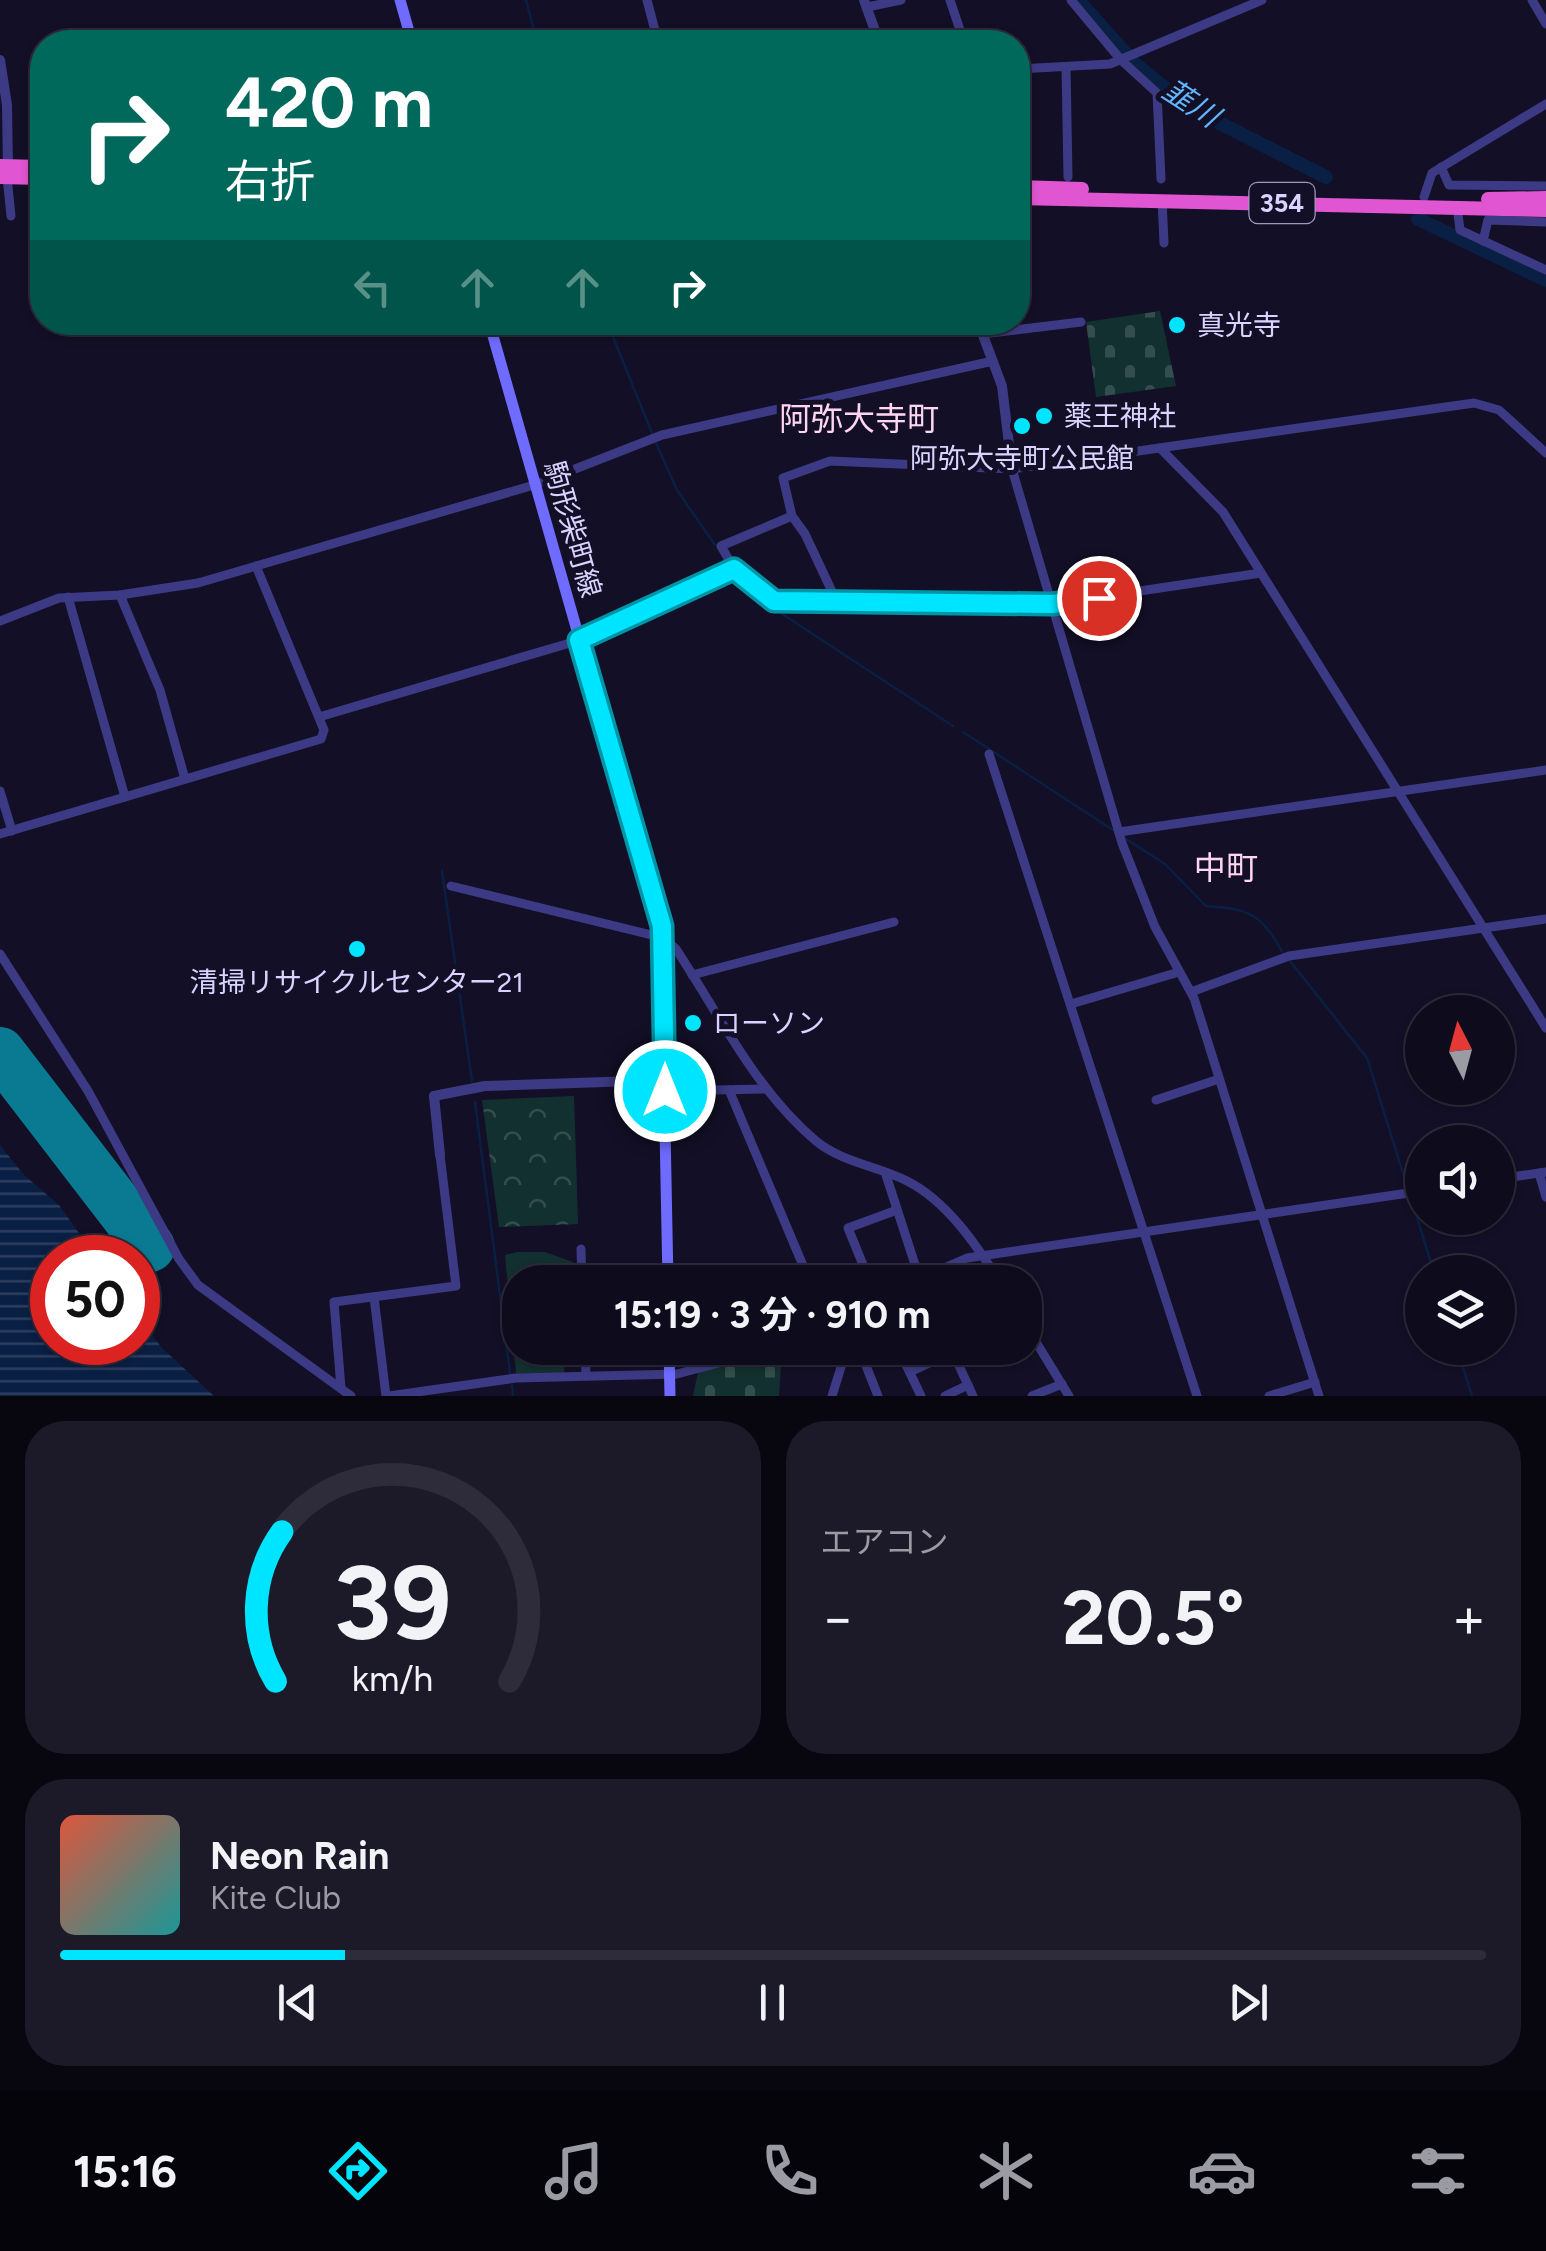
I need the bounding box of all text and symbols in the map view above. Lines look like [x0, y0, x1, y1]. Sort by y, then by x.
text: 420 m [225, 60, 433, 145]
icon: right [60, 70, 190, 200]
water label: 韮川 [1156, 71, 1229, 136]
text: 右折 [225, 154, 315, 208]
road number: 354 [1250, 183, 1314, 223]
icon: left [345, 260, 400, 315]
icon: ahead [450, 260, 505, 315]
icon: ahead [555, 260, 610, 315]
icon: right [660, 260, 715, 315]
place label: 真光寺 [1197, 308, 1281, 342]
marker: 真光寺 [1166, 314, 1188, 336]
place label: 薬王神社 [1064, 399, 1176, 433]
district label: 阿弥大寺町 [779, 400, 939, 438]
marker: 薬王神社 [1033, 405, 1055, 427]
marker: 阿弥大寺町公民館 [1011, 415, 1033, 437]
place label: 阿弥大寺町公民館 [910, 441, 1134, 475]
street label: 駒形柴町線 [537, 457, 609, 601]
pin [1057, 556, 1142, 641]
icon: arrive [1072, 571, 1127, 626]
district label: 中町 [1194, 849, 1258, 887]
marker: 清掃リサイクルセンター21 [346, 938, 368, 960]
place label: 清掃リサイクルセンター21 [190, 965, 524, 999]
north arrow [1405, 995, 1515, 1105]
map controls [1405, 995, 1515, 1365]
place label: ローソン [713, 1006, 825, 1040]
marker: ローソン [682, 1012, 704, 1034]
position arrow [613, 1039, 717, 1143]
button: sound [1405, 1125, 1515, 1235]
speed limit sign: 50 [30, 1235, 160, 1365]
button: layers [1405, 1255, 1515, 1365]
text: 15:19 · 3 分 · 910 m [614, 1292, 930, 1338]
text: エアコン [821, 1523, 949, 1561]
text: 39 [334, 1540, 452, 1665]
text: 20.5° [1062, 1573, 1245, 1663]
text: − [821, 1585, 855, 1651]
text: + [1452, 1585, 1486, 1651]
text: km/h [352, 1657, 434, 1700]
text: Neon Rain [210, 1833, 389, 1879]
text: Kite Club [210, 1879, 341, 1917]
icon: previous [270, 1975, 325, 2030]
icon: pause [745, 1975, 800, 2030]
icon: next [1221, 1975, 1276, 2030]
icon: directions [323, 2136, 393, 2206]
icon: music [539, 2136, 609, 2206]
icon: phone [755, 2136, 825, 2206]
icon: climate [971, 2136, 1041, 2206]
icon: car [1187, 2136, 1257, 2206]
icon: filters [1403, 2136, 1473, 2206]
text: 15:16 [73, 2144, 177, 2198]

